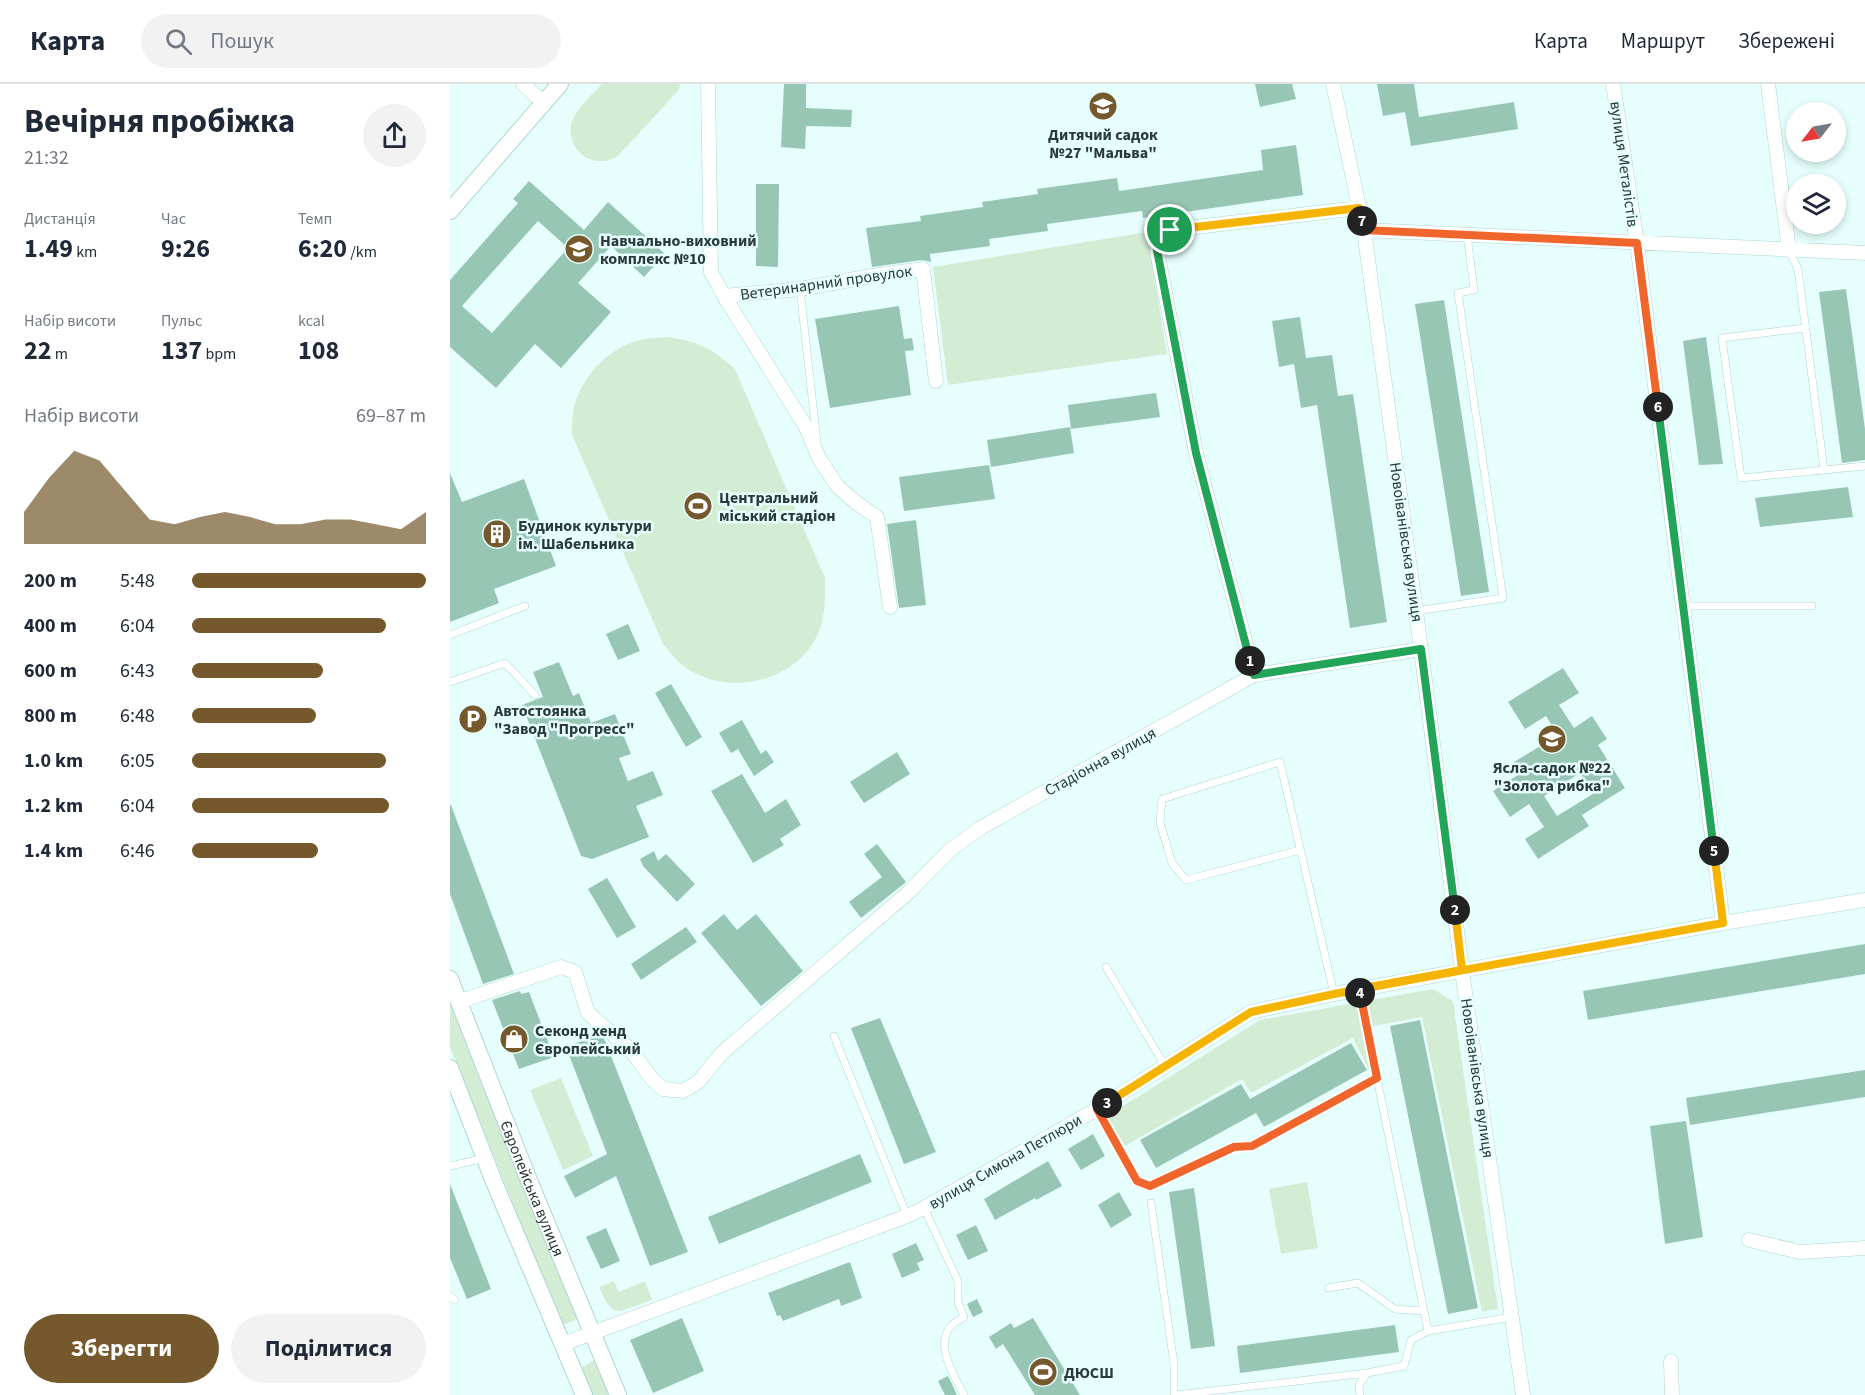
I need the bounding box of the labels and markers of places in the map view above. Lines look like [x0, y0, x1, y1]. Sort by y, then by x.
school or university icon: Дитячий садок №27 "Мальва" [1087, 90, 1119, 122]
place label: Дитячий садок №27 "Мальва" [1048, 124, 1158, 164]
pin [1144, 204, 1195, 255]
pin: 7 [1347, 206, 1377, 236]
place label: Навчально-виховний комплекс №10 [600, 230, 757, 270]
school or university icon: Навчально-виховний комплекс №10 [563, 233, 595, 265]
pin: 6 [1643, 392, 1673, 422]
place label: Центральний міський стадіон [719, 487, 836, 527]
sports icon: Центральний міський стадіон [682, 490, 714, 522]
place label: Будинок культури ім. Шабельника [518, 515, 652, 555]
building icon: Будинок культури ім. Шабельника [481, 518, 513, 550]
pin: 1 [1235, 646, 1265, 676]
place label: Автостоянка "Завод "Прогресс" [493, 700, 635, 740]
parking icon: Автостоянка "Завод "Прогресс" [457, 703, 489, 735]
school or university icon: Ясла-садок №22 "Золота рибка" [1536, 723, 1568, 755]
place label: Ясла-садок №22 "Золота рибка" [1493, 757, 1611, 797]
pin: 5 [1699, 836, 1729, 866]
pin: 2 [1440, 895, 1470, 925]
pin: 4 [1345, 978, 1375, 1008]
place label: Секонд хенд Європейський [535, 1020, 641, 1060]
shop icon: Секонд хенд Європейський [498, 1023, 530, 1055]
pin: 3 [1092, 1088, 1122, 1118]
sports icon: ДЮСШ [1027, 1356, 1059, 1388]
place label: ДЮСШ [1064, 1362, 1114, 1384]

